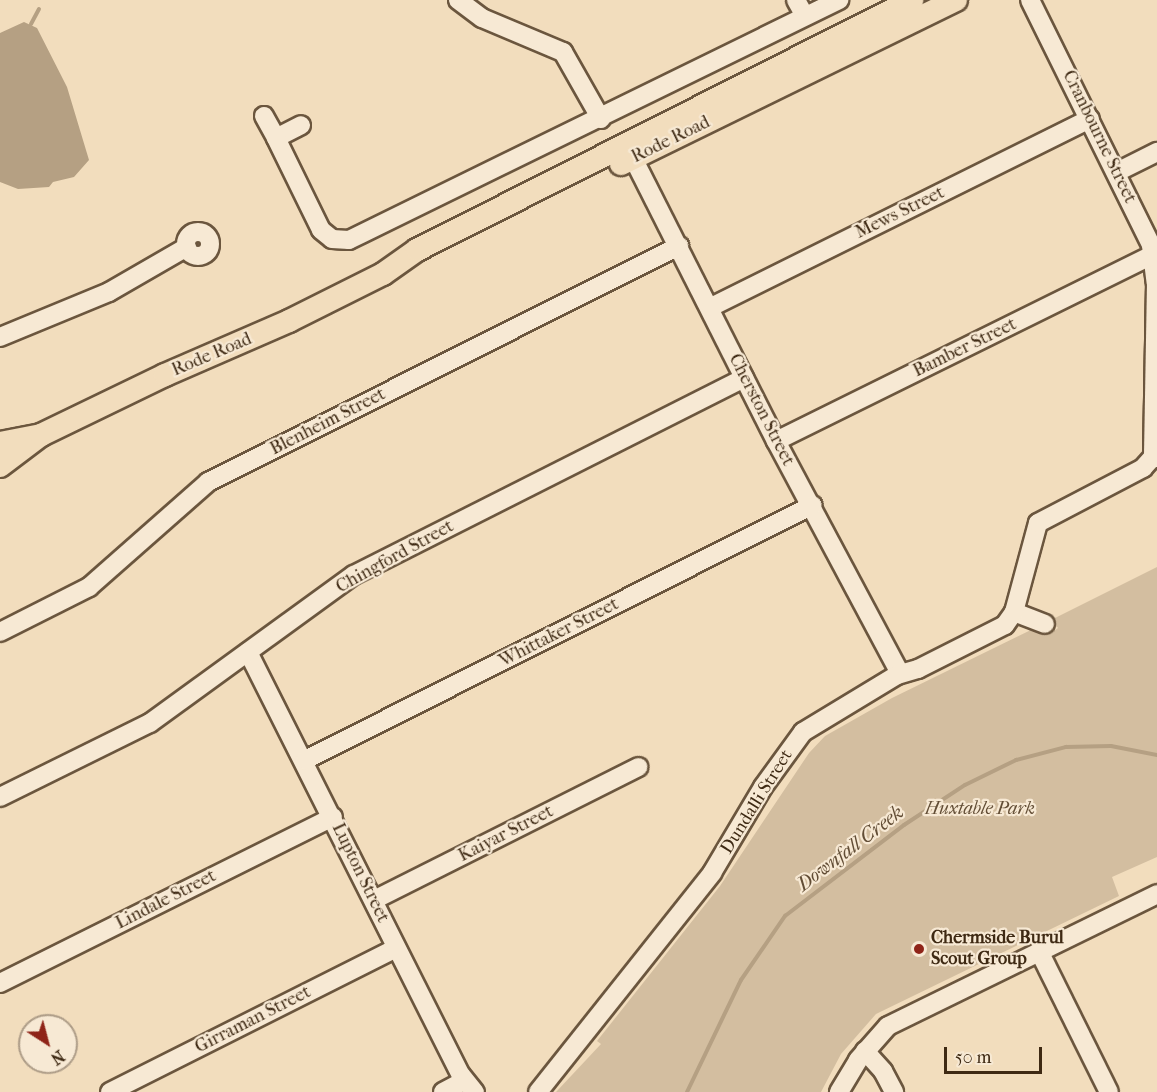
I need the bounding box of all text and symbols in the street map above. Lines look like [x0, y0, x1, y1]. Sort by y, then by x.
street label: Cranbourne Street [1057, 67, 1141, 207]
street label: Rode Road [628, 112, 714, 168]
street label: Mews Street [852, 182, 948, 244]
street label: Bamber Street [910, 314, 1020, 382]
street label: Rode Road [169, 329, 255, 381]
street label: Cherston Street [724, 350, 798, 470]
street label: Blenheim Street [267, 384, 389, 460]
street label: Chingford Street [332, 516, 458, 598]
street label: Whittaker Street [496, 594, 622, 672]
street label: Dundalli Street [716, 746, 798, 858]
park label: Huxtable Park [925, 798, 1035, 820]
water label: Downfall Creek [792, 800, 908, 896]
street label: Kaiyar Street [455, 801, 557, 867]
street label: Lupton Street [327, 820, 393, 926]
street label: Lindale Street [112, 865, 220, 935]
place label: Chermside Burul Scout Group [931, 928, 1064, 970]
marker: Chermside Burul Scout Group [912, 942, 926, 956]
street label: Girraman Street [192, 982, 314, 1058]
north arrow [18, 1014, 78, 1074]
scale bar [947, 1035, 1044, 1073]
text: N [47, 1046, 68, 1069]
text: 50 m [955, 1047, 991, 1068]

